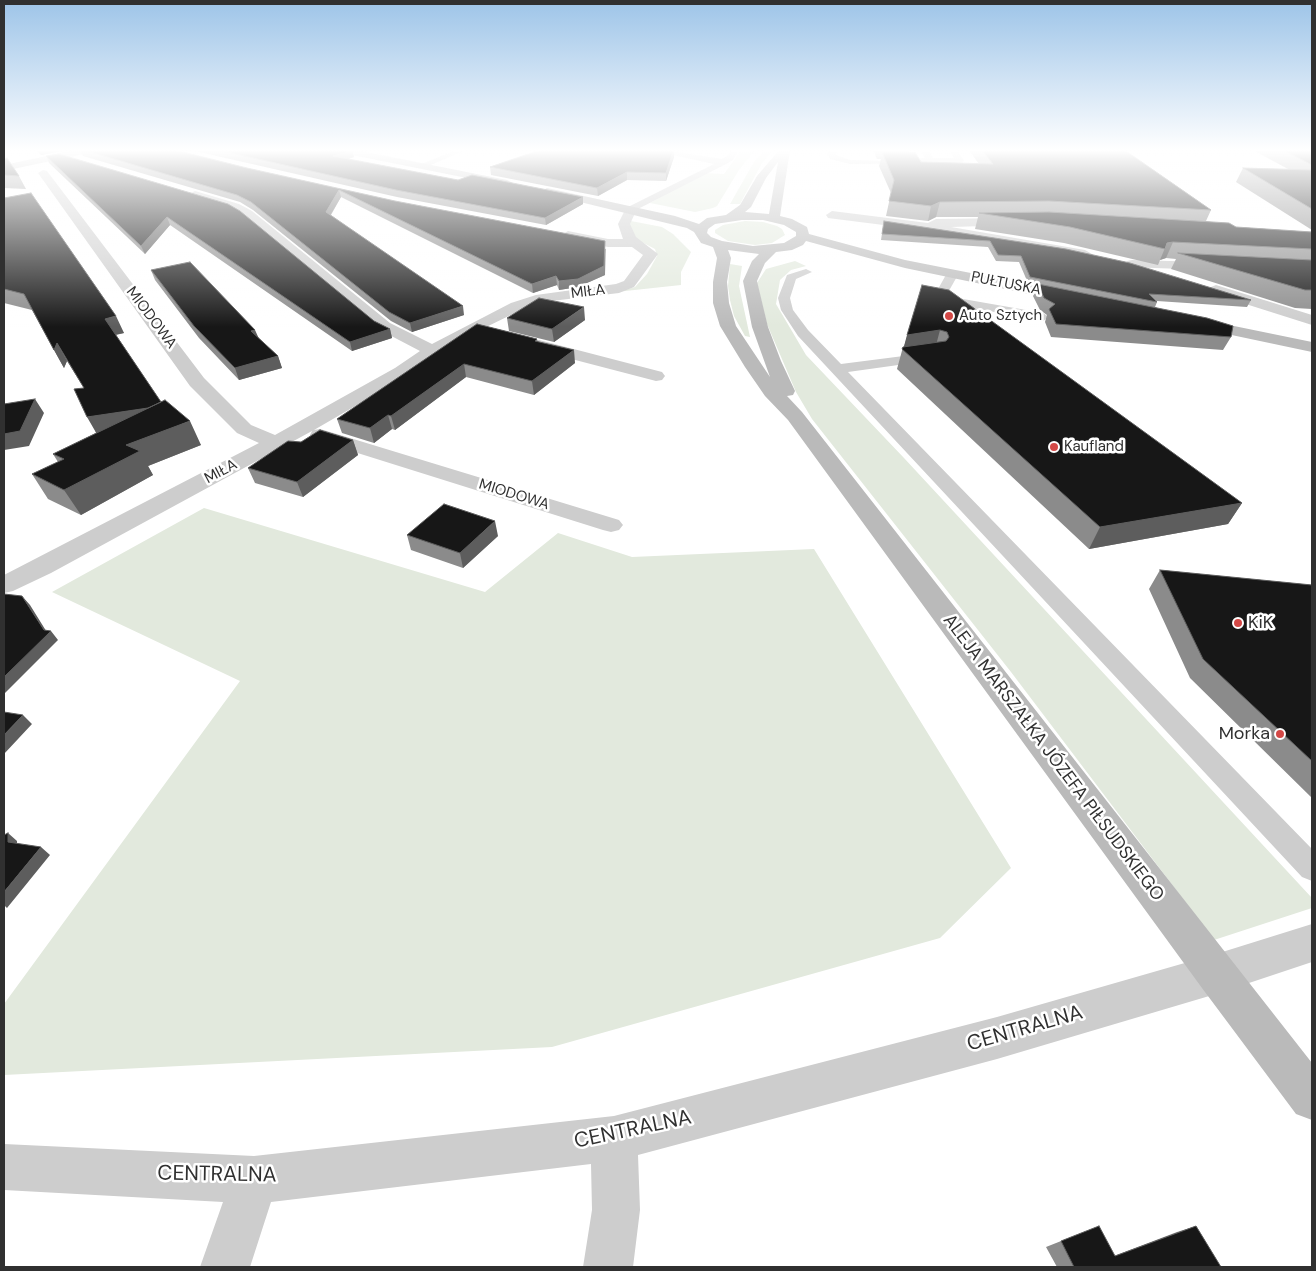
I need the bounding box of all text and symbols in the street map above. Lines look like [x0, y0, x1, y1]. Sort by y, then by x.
street label: PUŁTUSKA [970, 268, 1042, 300]
street label: MIŁA [570, 281, 606, 303]
street label: MIODOWA [122, 284, 180, 352]
place label: Auto Sztych [959, 307, 1042, 325]
marker: Auto Sztych [943, 310, 955, 322]
place label: Kaufland [1064, 438, 1124, 456]
marker: Kaufland [1048, 441, 1060, 453]
street label: MIŁA [202, 456, 240, 488]
street label: MIODOWA [477, 476, 551, 514]
street label: ALEJA MARSZAŁKA JÓZEFA PIŁSUDSKIEGO [938, 610, 1168, 906]
place label: KiK [1248, 612, 1273, 634]
marker: KiK [1232, 617, 1244, 629]
place label: Morka [1219, 723, 1270, 745]
marker: Morka [1274, 728, 1286, 740]
street label: CENTRALNA [964, 1000, 1086, 1058]
street label: CENTRALNA [572, 1105, 694, 1155]
street label: CENTRALNA [157, 1161, 277, 1189]

